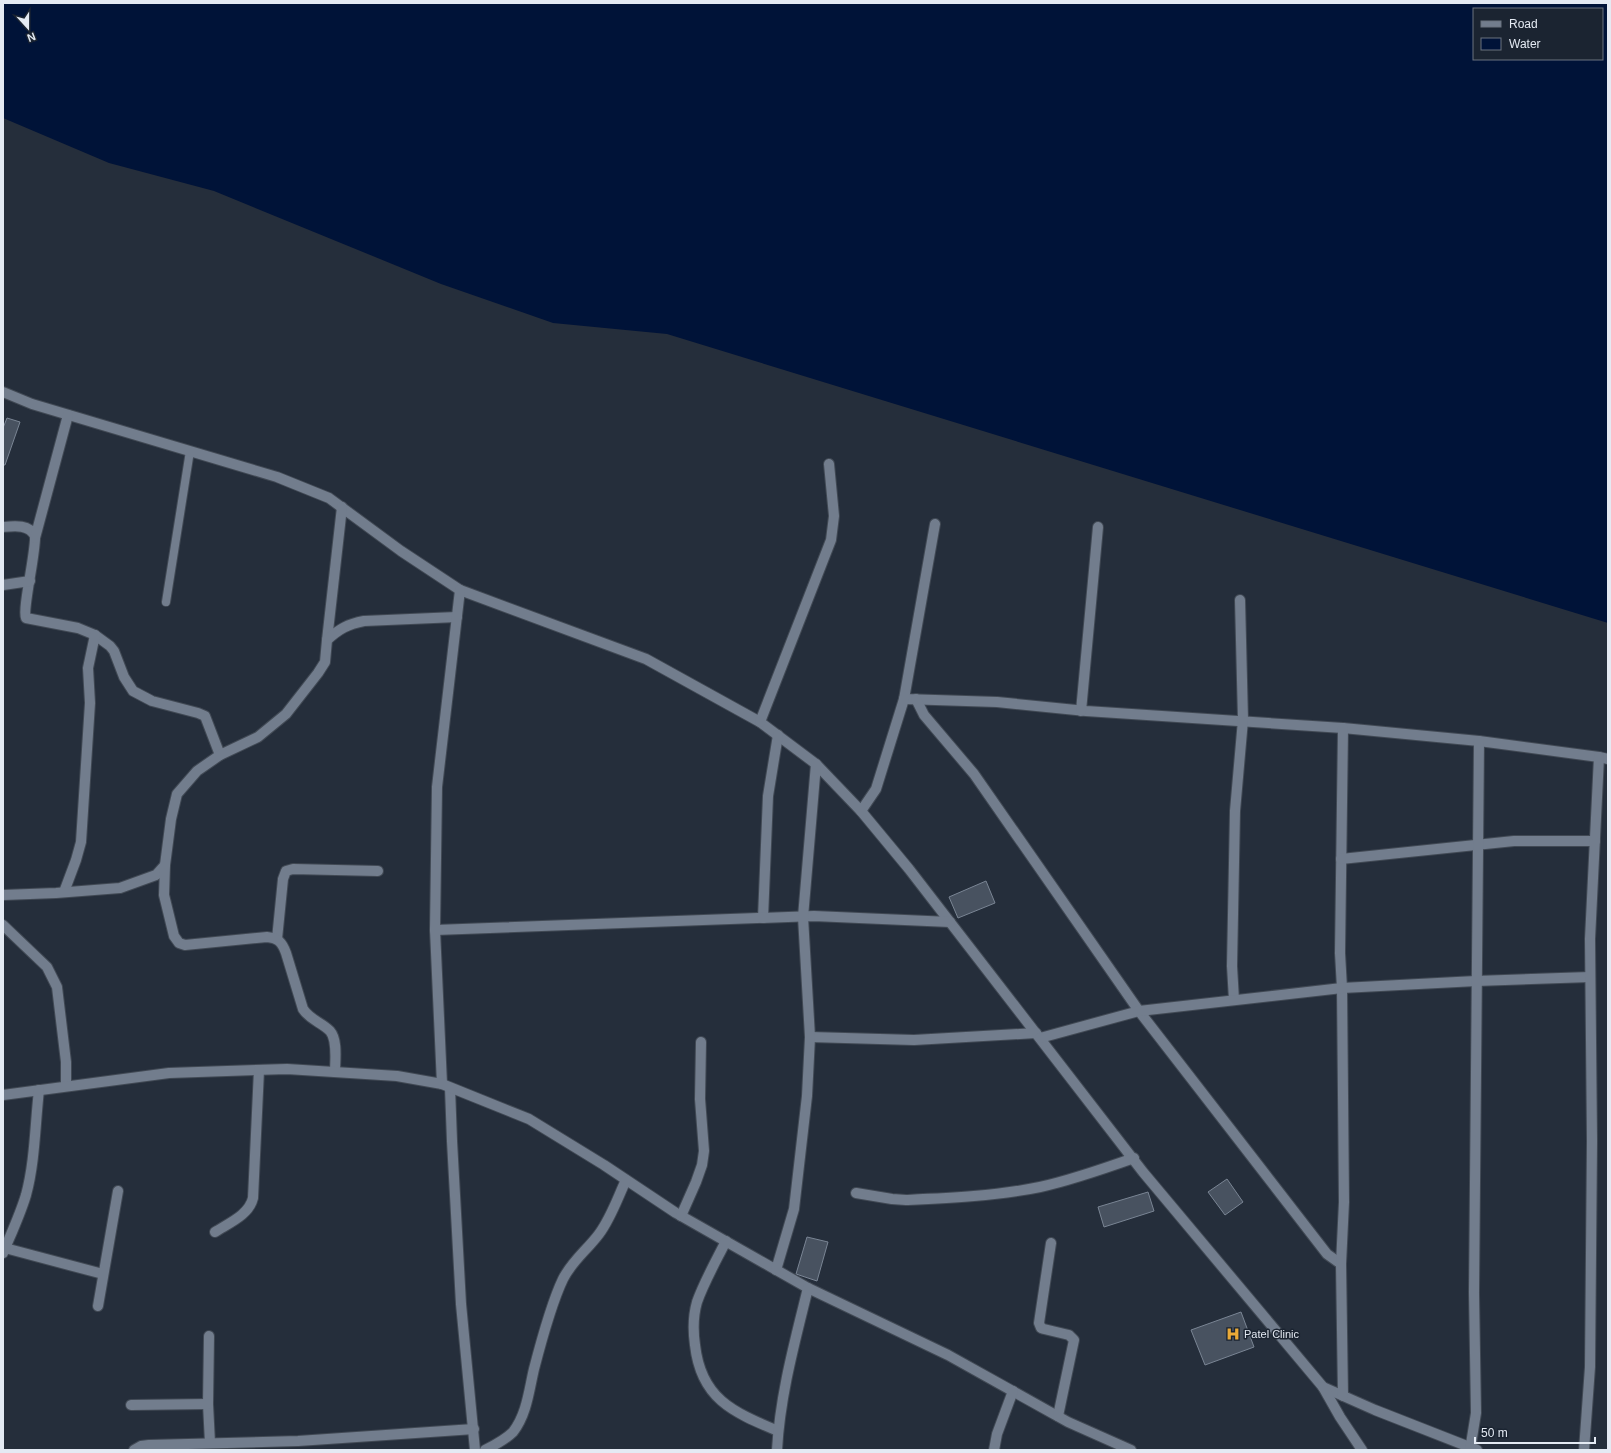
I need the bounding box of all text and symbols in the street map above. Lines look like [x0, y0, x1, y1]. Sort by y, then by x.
north arrow [8, 8, 48, 48]
legend [1473, 8, 1603, 60]
text: Road [1509, 17, 1538, 31]
text: N [26, 30, 37, 44]
text: Water [1509, 37, 1541, 51]
hospital icon: Patel Clinic [1225, 1326, 1241, 1342]
place label: Patel Clinic [1244, 1328, 1300, 1340]
scale bar [1475, 1419, 1595, 1445]
text: 50 m [1481, 1426, 1508, 1440]

